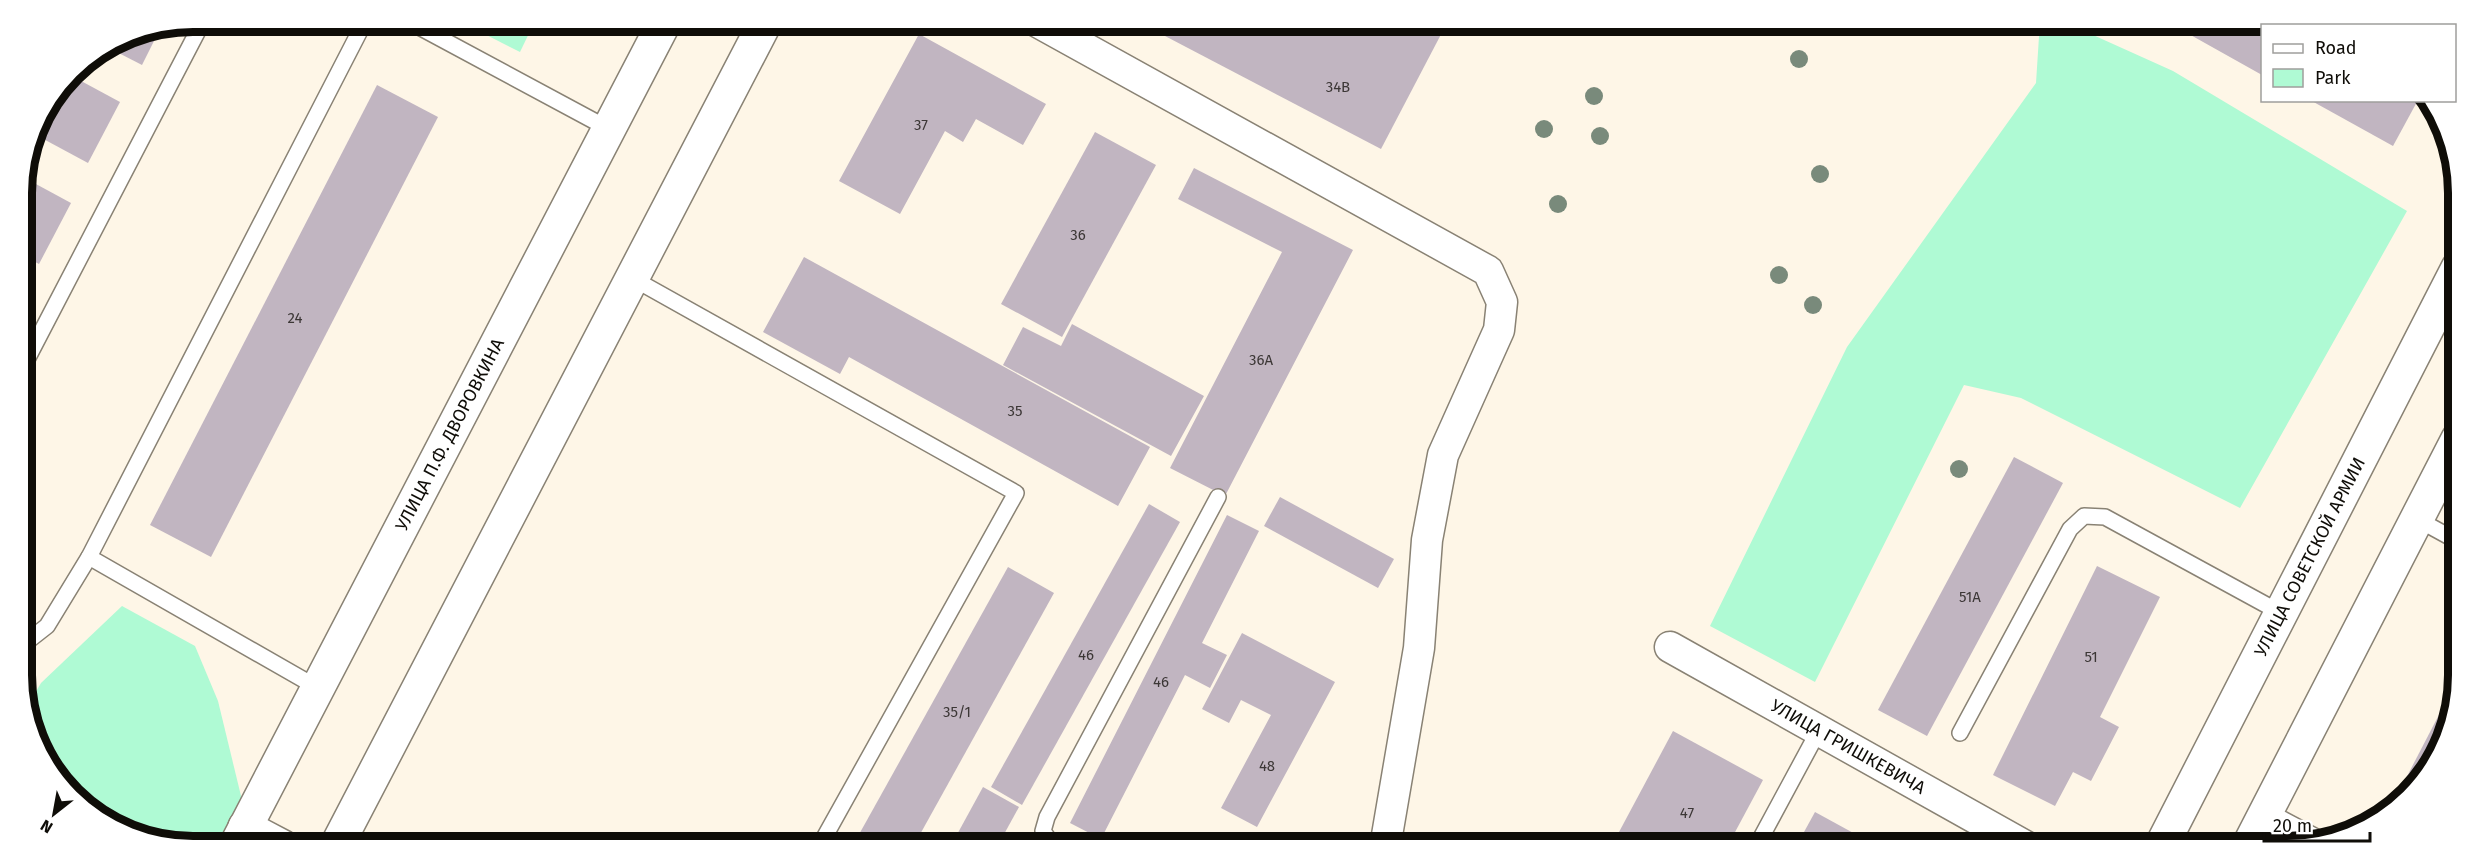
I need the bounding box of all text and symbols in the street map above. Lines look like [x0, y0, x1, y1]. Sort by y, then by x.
legend [2261, 24, 2456, 102]
text: Road [2315, 37, 2357, 59]
text: Park [2315, 67, 2351, 89]
house number: 34В [1326, 78, 1350, 96]
house number: 37 [914, 116, 928, 134]
house number: 36 [1070, 226, 1086, 244]
house number: 24 [287, 309, 303, 327]
street label: УЛИЦА П.Ф. ДВОРОВКИНА [391, 334, 509, 535]
house number: 36А [1249, 351, 1273, 369]
house number: 35 [1007, 402, 1023, 420]
street label: УЛИЦА СОВЕТСКОЙ АРМИИ [2250, 454, 2370, 660]
house number: 51А [1959, 588, 1981, 606]
house number: 46 [1078, 646, 1094, 664]
house number: 51 [2084, 648, 2098, 666]
house number: 46 [1153, 673, 1169, 691]
street label: УЛИЦА ГРИШКЕВИЧА [1767, 695, 1930, 799]
house number: 35/1 [943, 703, 971, 721]
house number: 48 [1259, 757, 1275, 775]
north arrow [24, 784, 84, 844]
house number: 47 [1680, 804, 1694, 822]
scale bar [2264, 805, 2370, 843]
text: 20 m [2273, 815, 2312, 837]
text: N [37, 816, 56, 837]

